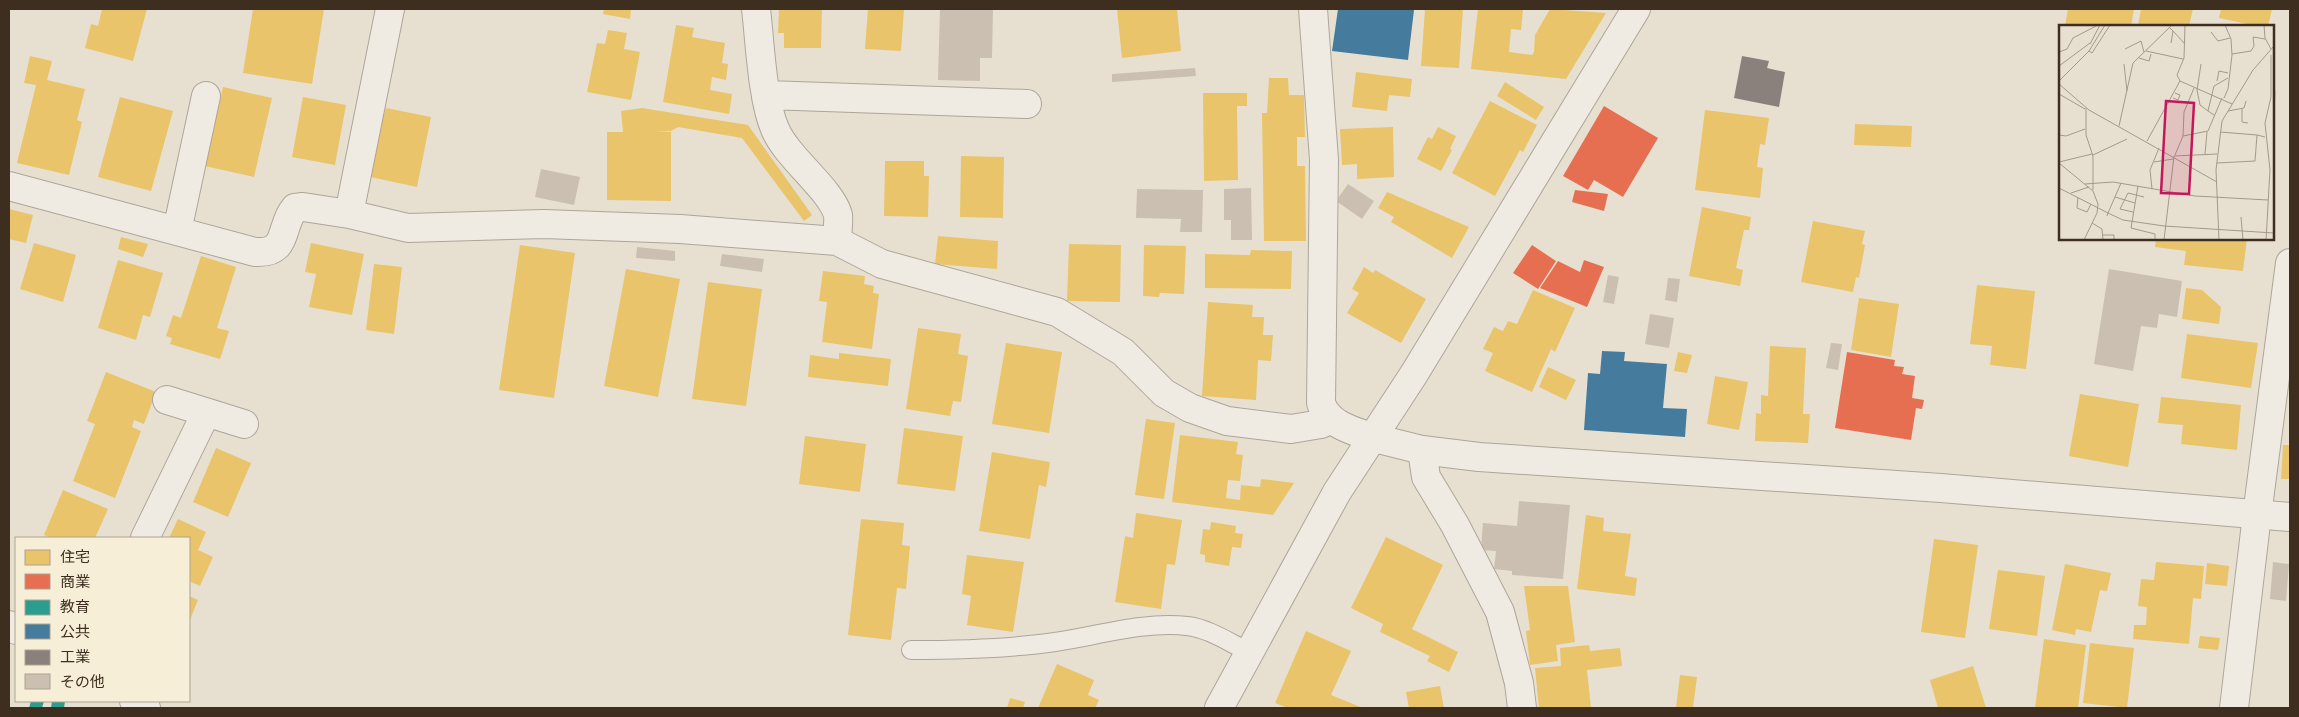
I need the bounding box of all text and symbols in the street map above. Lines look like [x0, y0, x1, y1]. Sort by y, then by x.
inset map [2059, 25, 2274, 240]
legend [15, 537, 190, 702]
text: 住宅 [60, 546, 90, 567]
text: 商業 [60, 571, 90, 592]
text: 教育 [60, 596, 90, 617]
text: 公共 [60, 621, 90, 642]
text: 工業 [60, 646, 90, 667]
text: その他 [60, 671, 105, 692]

